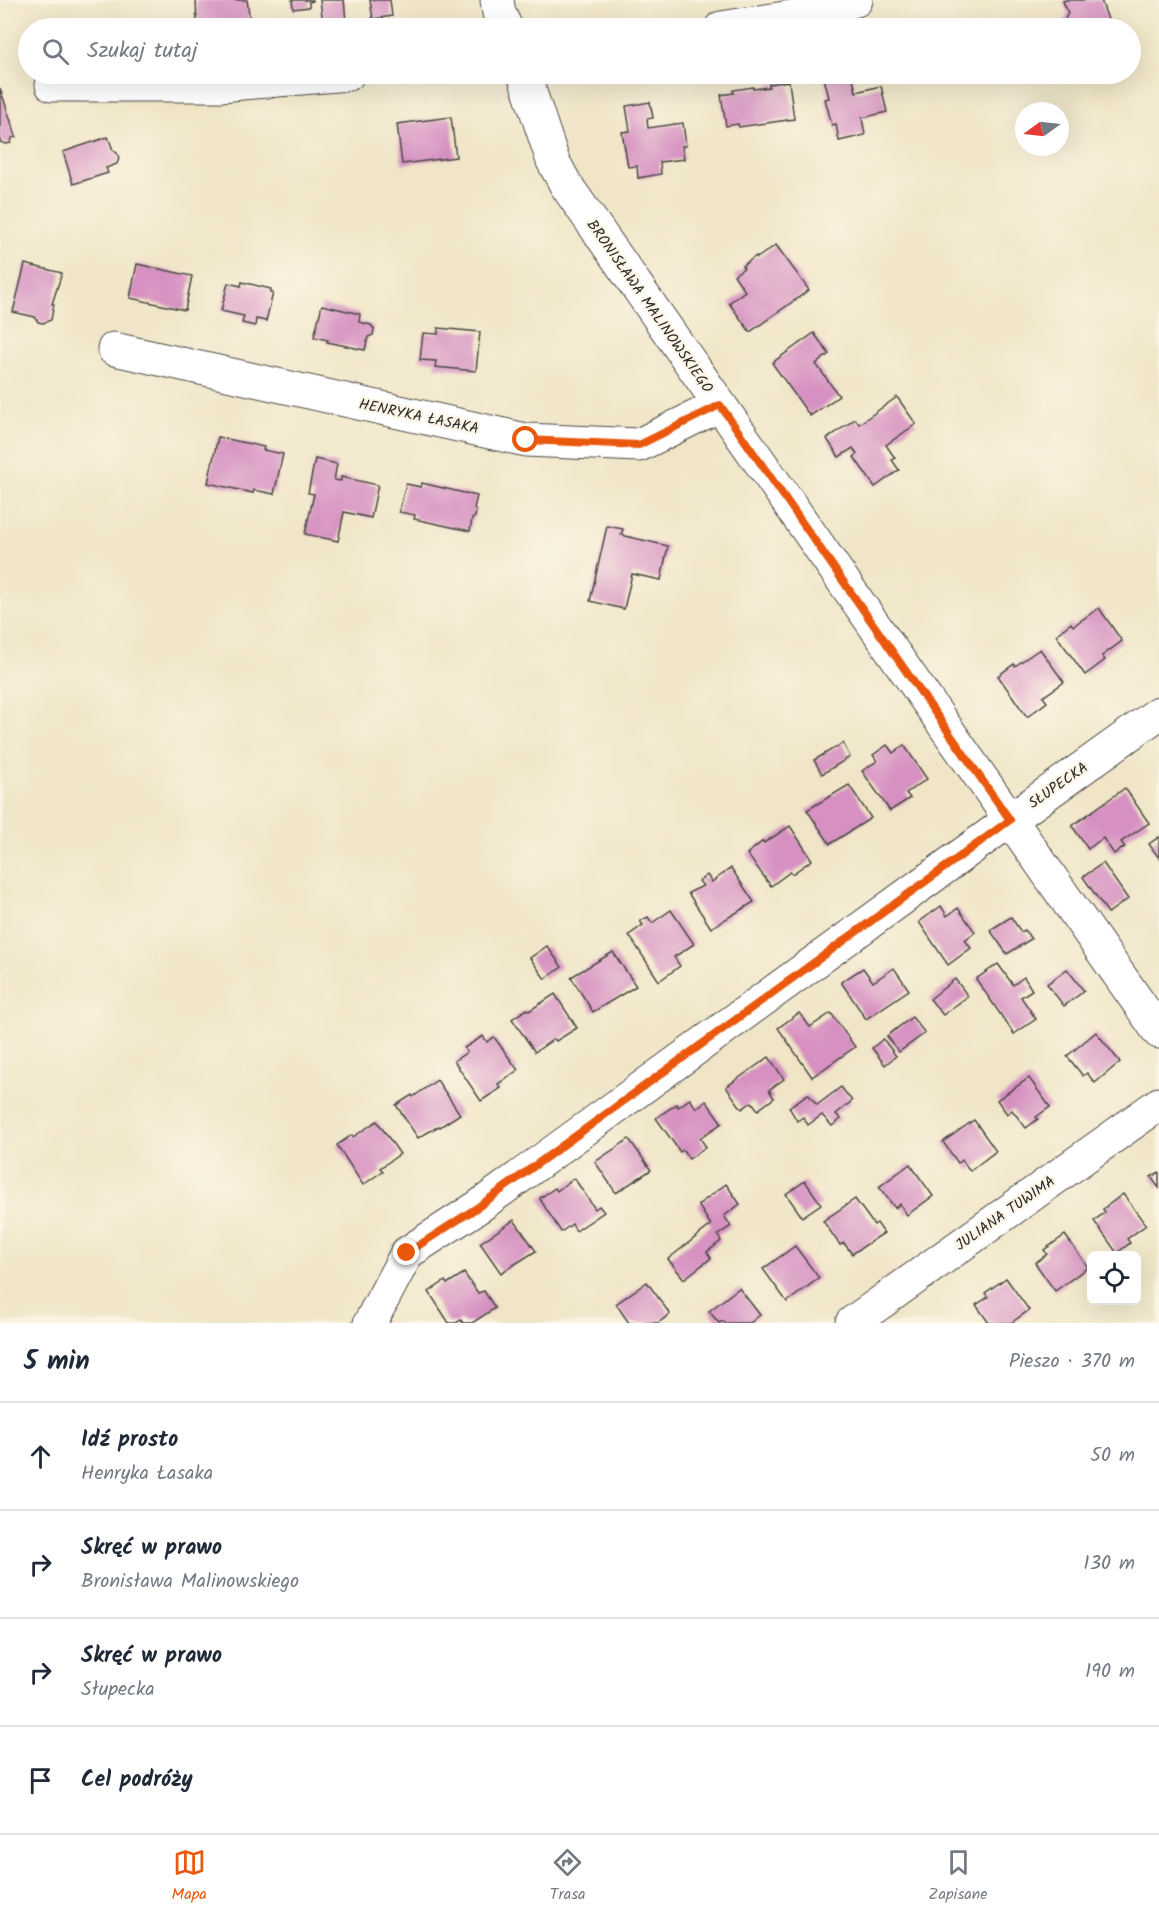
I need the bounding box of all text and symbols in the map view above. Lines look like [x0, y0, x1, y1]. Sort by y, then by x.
search box [18, 18, 1141, 84]
text: Szukaj tutaj [87, 34, 198, 69]
icon: search [39, 35, 72, 68]
north arrow [1015, 102, 1069, 156]
street label: BRONISŁAWA MALINOWSKIEGO [580, 215, 719, 398]
street label: HENRYKA ŁASAKA [356, 393, 481, 441]
route start [512, 426, 538, 452]
street label: SŁUPECKA [1024, 756, 1094, 815]
street label: JULIANA TUWIMA [951, 1170, 1061, 1257]
route end [393, 1239, 419, 1265]
map controls [1087, 1251, 1141, 1305]
button: locate [1087, 1251, 1141, 1305]
text: 5 min [24, 1341, 90, 1383]
text: Pieszo · 370 m [1009, 1346, 1135, 1378]
text: Idź prosto [81, 1423, 178, 1458]
icon: ahead [24, 1440, 57, 1473]
text: 50 m [1090, 1440, 1135, 1472]
text: Henryka Łasaka [81, 1458, 213, 1490]
text: Skręć w prawo [81, 1531, 222, 1566]
icon: right [24, 1548, 57, 1581]
text: 130 m [1083, 1548, 1135, 1580]
text: Bronisława Malinowskiego [81, 1566, 299, 1598]
text: Skręć w prawo [81, 1639, 222, 1674]
icon: right [24, 1656, 57, 1689]
text: 190 m [1085, 1656, 1135, 1688]
text: Słupecka [81, 1674, 155, 1706]
text: Cel podróży [81, 1763, 193, 1798]
icon: arrive [24, 1764, 57, 1797]
tab: Mapa [172, 1846, 207, 1907]
tab: Trasa [550, 1846, 586, 1907]
tab: Zapisane [929, 1846, 987, 1907]

